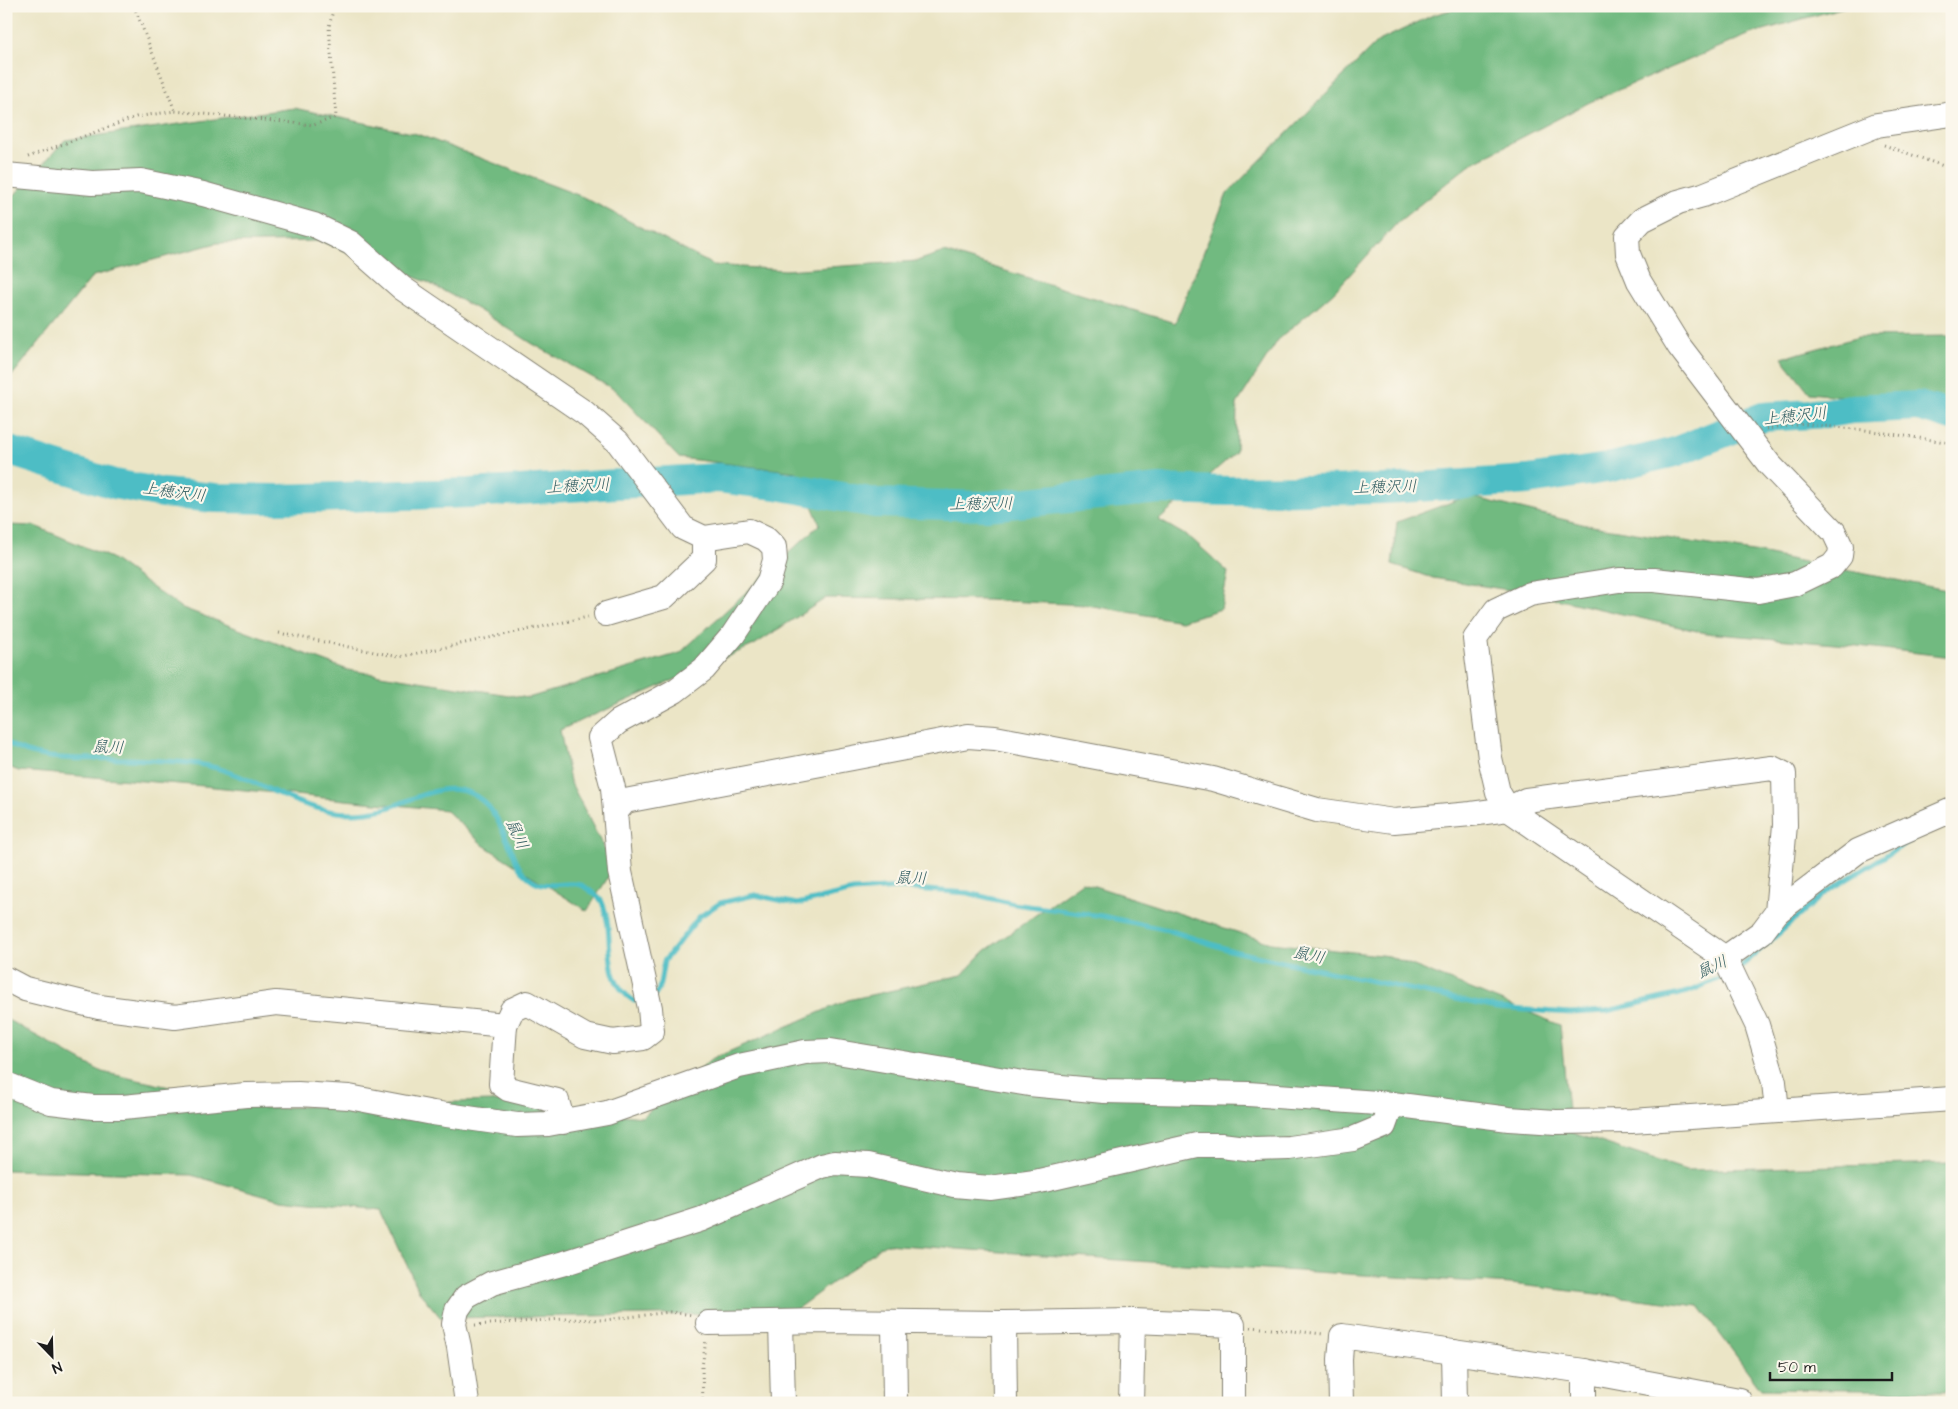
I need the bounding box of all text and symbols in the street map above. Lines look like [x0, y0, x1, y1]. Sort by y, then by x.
water label: 上穂沢川 [1762, 402, 1828, 430]
water label: 上穂沢川 [545, 473, 611, 499]
water label: 上穂沢川 [1353, 475, 1417, 499]
water label: 上穂沢川 [141, 477, 207, 507]
water label: 上穂沢川 [949, 492, 1013, 516]
water label: 鼠川 [91, 735, 125, 759]
water label: 鼠川 [500, 815, 534, 853]
water label: 鼠川 [895, 866, 927, 890]
water label: 鼠川 [1291, 941, 1327, 969]
water label: 鼠川 [1693, 950, 1731, 984]
north arrow [28, 1332, 78, 1382]
scale bar [1770, 1349, 1893, 1381]
text: N [49, 1356, 65, 1378]
text: 50 m [1778, 1357, 1816, 1378]

